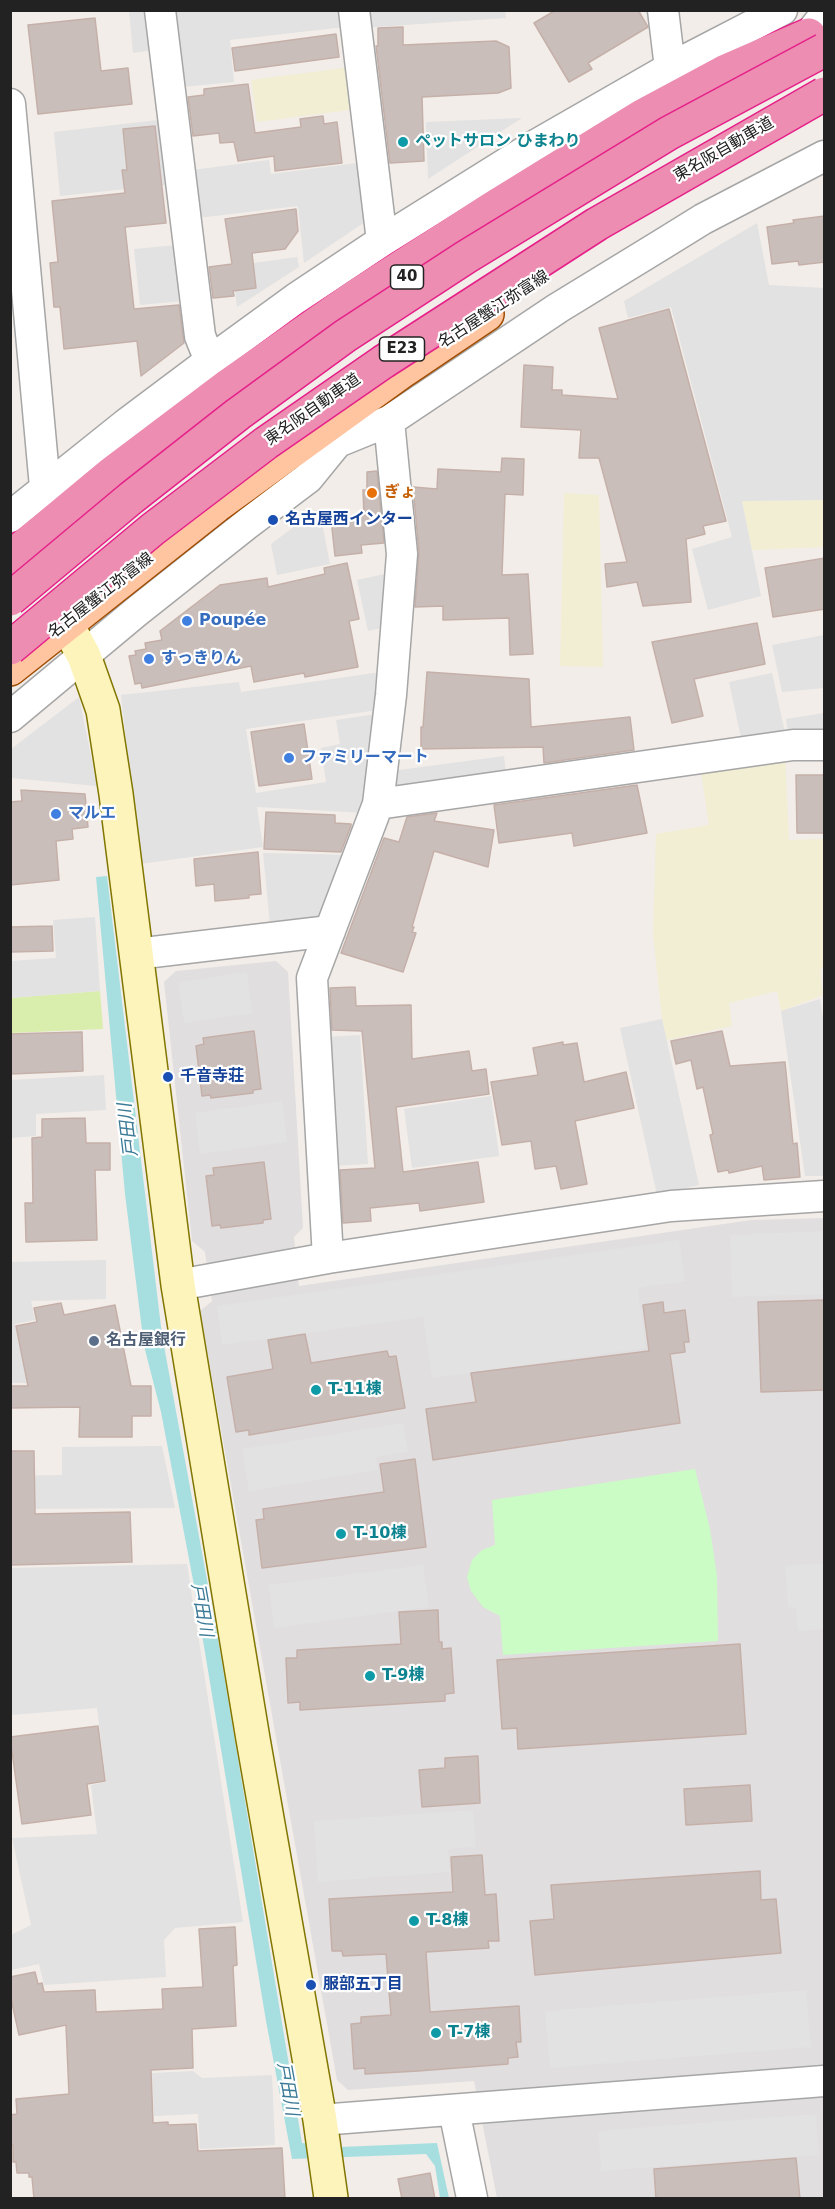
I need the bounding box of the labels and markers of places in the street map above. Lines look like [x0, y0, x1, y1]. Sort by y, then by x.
place label: ペットサロン ひまわり [415, 132, 581, 152]
marker: ペットサロン ひまわり [396, 135, 410, 149]
place label: ぎょ [384, 483, 416, 503]
marker: ぎょ [365, 486, 379, 500]
place label: 名古屋西インター [285, 510, 413, 530]
marker: 名古屋西インター [266, 513, 280, 527]
place label: Poupée [199, 611, 266, 631]
marker: Poupée [180, 614, 194, 628]
place label: すっきりん [161, 649, 241, 669]
marker: すっきりん [142, 652, 156, 666]
place label: ファミリーマート [301, 748, 429, 768]
marker: ファミリーマート [282, 751, 296, 765]
place label: マルエ [68, 804, 116, 824]
marker: マルエ [49, 807, 63, 821]
place label: 千音寺荘 [180, 1067, 244, 1087]
marker: 千音寺荘 [161, 1070, 175, 1084]
place label: 名古屋銀行 [106, 1331, 186, 1351]
marker: 名古屋銀行 [87, 1334, 101, 1348]
place label: T-11棟 [328, 1380, 381, 1400]
marker: T-11棟 [309, 1383, 323, 1397]
place label: T-10棟 [353, 1524, 406, 1544]
marker: T-10棟 [334, 1527, 348, 1541]
place label: T-9棟 [382, 1666, 424, 1686]
marker: T-9棟 [363, 1669, 377, 1683]
place label: T-8棟 [426, 1911, 468, 1931]
marker: T-8棟 [407, 1914, 421, 1928]
place label: 服部五丁目 [323, 1975, 403, 1995]
marker: 服部五丁目 [304, 1978, 318, 1992]
place label: T-7棟 [448, 2023, 490, 2043]
marker: T-7棟 [429, 2026, 443, 2040]

